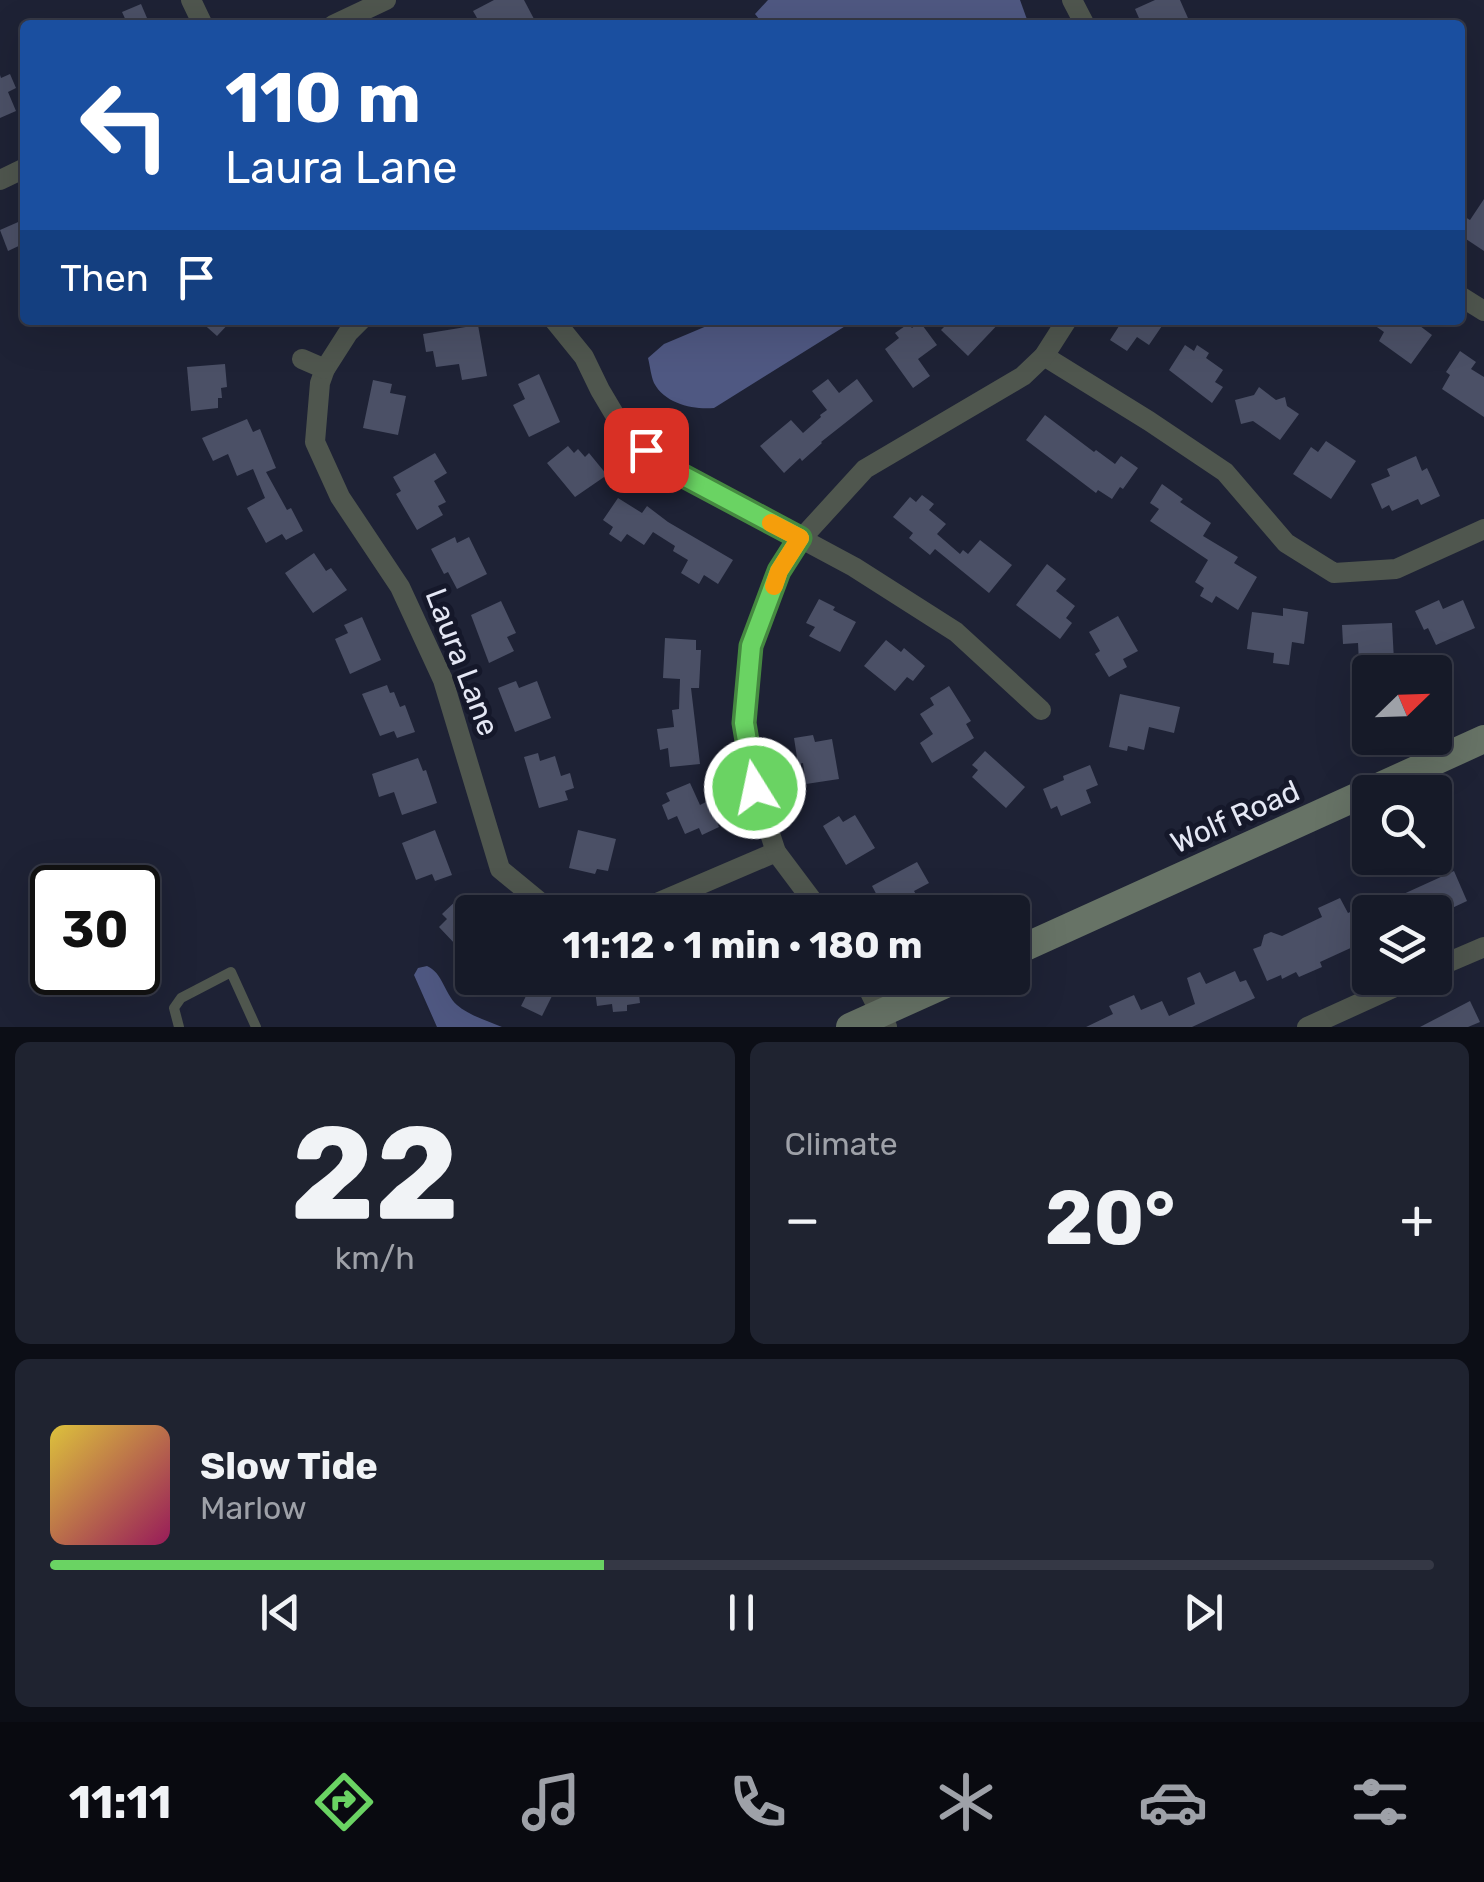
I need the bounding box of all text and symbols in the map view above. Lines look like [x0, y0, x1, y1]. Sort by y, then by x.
text: 110 m [225, 57, 421, 140]
icon: left [60, 60, 190, 190]
text: Laura Lane [225, 141, 458, 194]
icon: arrive [169, 250, 224, 305]
text: Then [60, 255, 149, 301]
pin [604, 408, 689, 493]
icon: arrive [619, 423, 674, 478]
street label: Laura Lane [417, 583, 507, 741]
north arrow [1352, 655, 1452, 755]
map controls [1352, 655, 1452, 995]
position arrow [703, 736, 807, 840]
street label: Wolf Road [1165, 773, 1305, 861]
button: search [1352, 775, 1452, 875]
speed limit sign: 30 [30, 865, 160, 995]
button: layers [1352, 895, 1452, 995]
text: 11:12 · 1 min · 180 m [562, 922, 923, 968]
text: 22 [290, 1096, 459, 1251]
text: Climate [785, 1125, 898, 1163]
text: 20° [1045, 1174, 1175, 1263]
text: − [785, 1187, 820, 1252]
text: + [1400, 1187, 1434, 1252]
text: km/h [335, 1239, 415, 1277]
text: Slow Tide [200, 1443, 378, 1489]
text: Marlow [200, 1489, 307, 1527]
icon: previous [253, 1585, 308, 1640]
icon: pause [714, 1585, 769, 1640]
icon: next [1176, 1585, 1231, 1640]
icon: directions [309, 1767, 379, 1837]
icon: music [516, 1767, 586, 1837]
icon: phone [723, 1767, 793, 1837]
icon: climate [931, 1767, 1001, 1837]
icon: car [1138, 1767, 1208, 1837]
icon: filters [1345, 1767, 1415, 1837]
text: 11:11 [69, 1776, 171, 1829]

